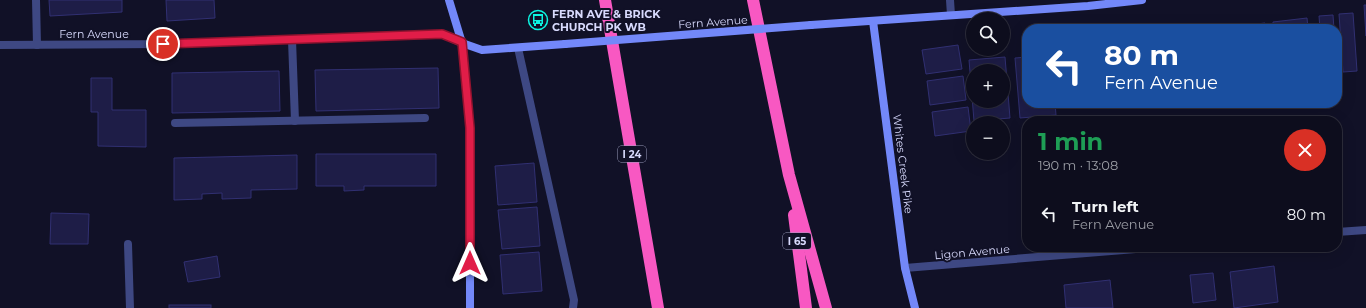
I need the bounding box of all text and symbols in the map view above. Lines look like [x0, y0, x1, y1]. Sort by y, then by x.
place label: FERN AVE & BRICK CHURCH PK WB [552, 7, 661, 34]
bus stop icon: FERN AVE & BRICK CHURCH PK WB [527, 9, 549, 31]
map controls [966, 12, 1010, 160]
button: search [966, 12, 1010, 56]
street label: Fern Avenue [678, 13, 749, 31]
street label: Fern Avenue [59, 27, 129, 41]
pin [146, 27, 180, 61]
icon: arrive [152, 33, 174, 55]
text: 80 m [1104, 38, 1179, 72]
icon: left [1038, 40, 1090, 92]
button: + [966, 64, 1010, 108]
text: Fern Avenue [1104, 72, 1218, 94]
street label: Whites Creek Pike [890, 113, 916, 215]
button: − [966, 116, 1010, 160]
text: 1 min [1038, 127, 1103, 156]
button: close [1284, 129, 1326, 171]
road number: I 24 [618, 146, 646, 162]
text: 190 m · 13:08 [1038, 157, 1118, 173]
text: Turn left [1072, 197, 1139, 216]
icon: left [1038, 203, 1060, 225]
text: 80 m [1287, 205, 1326, 224]
text: Fern Avenue [1072, 216, 1154, 232]
road number: I 65 [783, 233, 811, 249]
position arrow [449, 242, 491, 284]
street label: Ligon Avenue [934, 242, 1011, 262]

